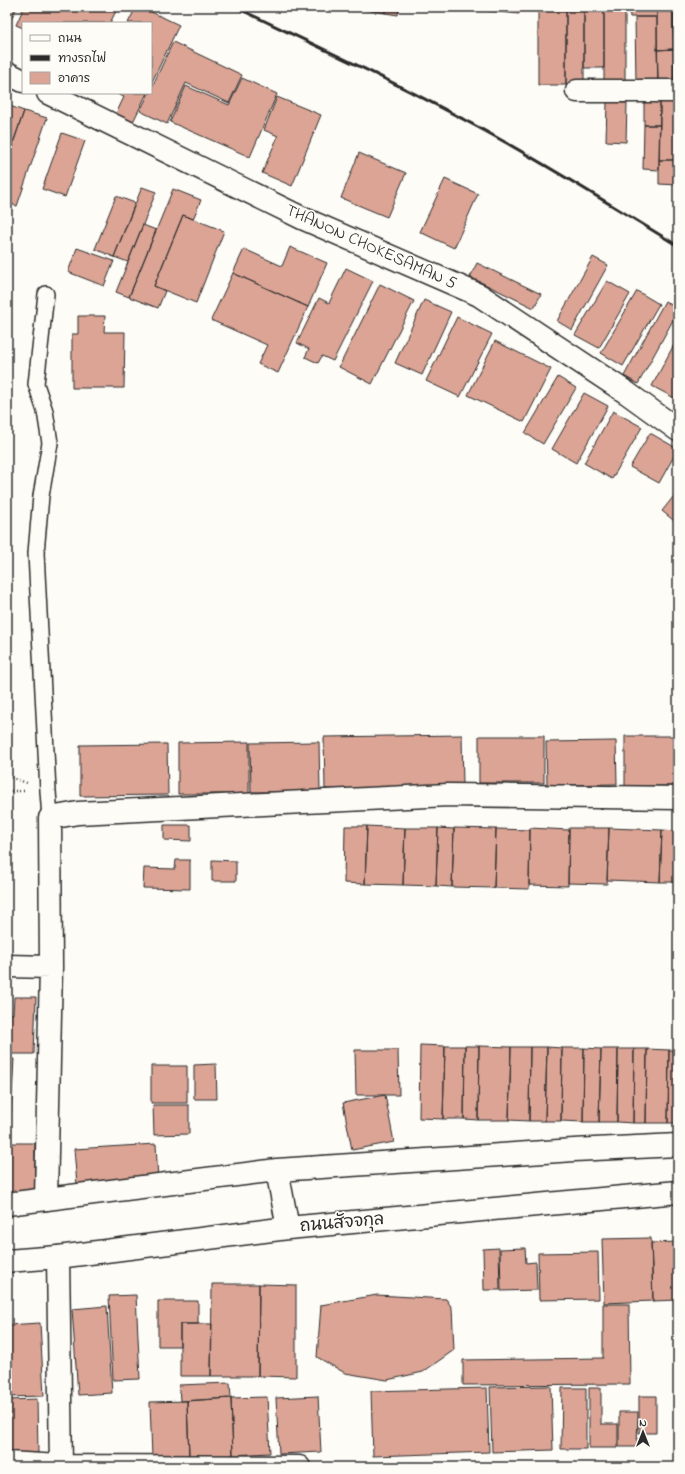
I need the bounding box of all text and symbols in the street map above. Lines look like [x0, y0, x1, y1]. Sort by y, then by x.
legend [22, 22, 152, 94]
text: ถนน [58, 30, 82, 48]
text: ทางรถไฟ [58, 50, 106, 68]
text: อาคาร [58, 70, 90, 88]
street label: THANON CHOKESAMAN 5 [281, 198, 461, 296]
street label: ถนนสัจจกุล [299, 1207, 385, 1239]
north arrow [623, 1412, 663, 1452]
text: N [639, 1415, 647, 1431]

